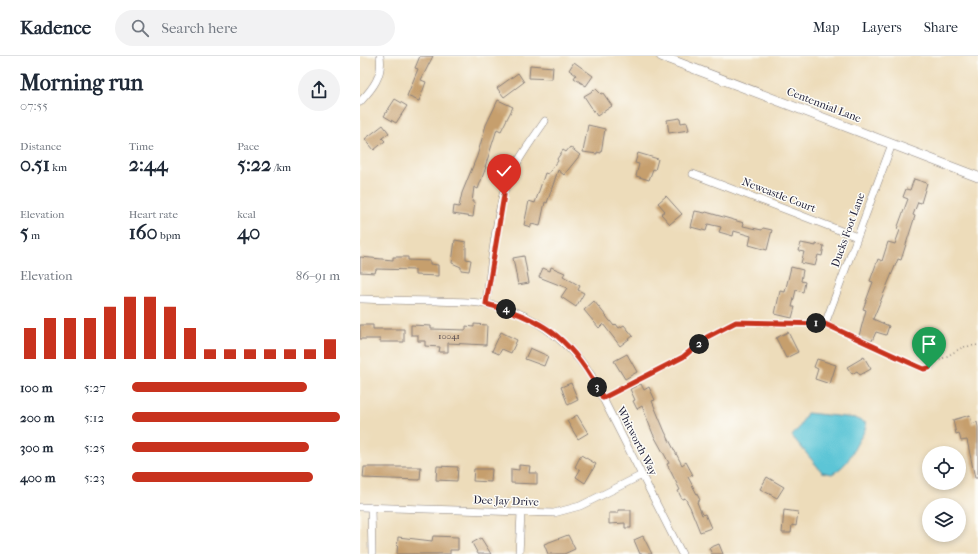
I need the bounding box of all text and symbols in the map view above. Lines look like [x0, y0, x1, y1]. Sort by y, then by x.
search box [115, 10, 395, 46]
text: Kadence [20, 17, 91, 39]
icon: search [129, 17, 151, 39]
text: Search here [161, 19, 237, 37]
text: Map [813, 19, 840, 36]
text: Layers [862, 19, 902, 36]
text: Share [924, 19, 958, 36]
button: share [298, 69, 340, 111]
text: Morning run [20, 70, 143, 96]
street label: Centennial Lane [785, 85, 864, 125]
text: 07:55 [20, 98, 48, 113]
text: Distance [20, 140, 61, 153]
text: Time [129, 140, 154, 153]
text: Pace [237, 140, 259, 153]
text: 0.51 [20, 153, 50, 176]
text: 2:44 [129, 153, 168, 176]
text: 5:22 [237, 153, 271, 176]
pin [487, 154, 521, 195]
icon: check [493, 160, 515, 182]
text: km [50, 161, 67, 174]
text: /km [271, 161, 291, 174]
street label: Newcastle Court [740, 175, 818, 215]
street label: Ducks Foot Lane [829, 191, 868, 269]
text: Elevation [20, 208, 64, 221]
text: Heart rate [129, 208, 178, 221]
text: kcal [237, 208, 256, 221]
text: 5 [20, 221, 29, 244]
text: 160 [129, 221, 158, 244]
text: 40 [237, 221, 260, 244]
text: m [29, 229, 40, 242]
text: bpm [158, 229, 181, 242]
text: Elevation [20, 268, 73, 283]
text: 86–91 m [296, 268, 340, 283]
pin: 4 [496, 299, 516, 319]
text: 4 [503, 302, 509, 315]
pin: 1 [806, 313, 826, 333]
text: 1 [814, 316, 818, 329]
pin [912, 327, 946, 368]
house number: 10041 [438, 331, 460, 341]
icon: arrive [918, 333, 940, 355]
pin: 2 [689, 334, 709, 354]
text: 2 [696, 337, 702, 350]
pin: 3 [587, 377, 607, 397]
text: 100 m [20, 380, 53, 395]
text: 5:27 [84, 380, 106, 395]
text: 3 [595, 380, 599, 393]
street label: Whitworth Way [614, 403, 660, 479]
text: 200 m [20, 410, 55, 425]
text: 5:12 [84, 410, 104, 425]
text: 300 m [20, 440, 53, 455]
text: 5:25 [84, 440, 105, 455]
map controls [922, 446, 966, 542]
button: locate [922, 446, 966, 490]
text: 400 m [20, 470, 56, 485]
text: 5:23 [84, 470, 105, 485]
street label: Dee Jay Drive [473, 493, 540, 509]
button: layers [922, 498, 966, 542]

